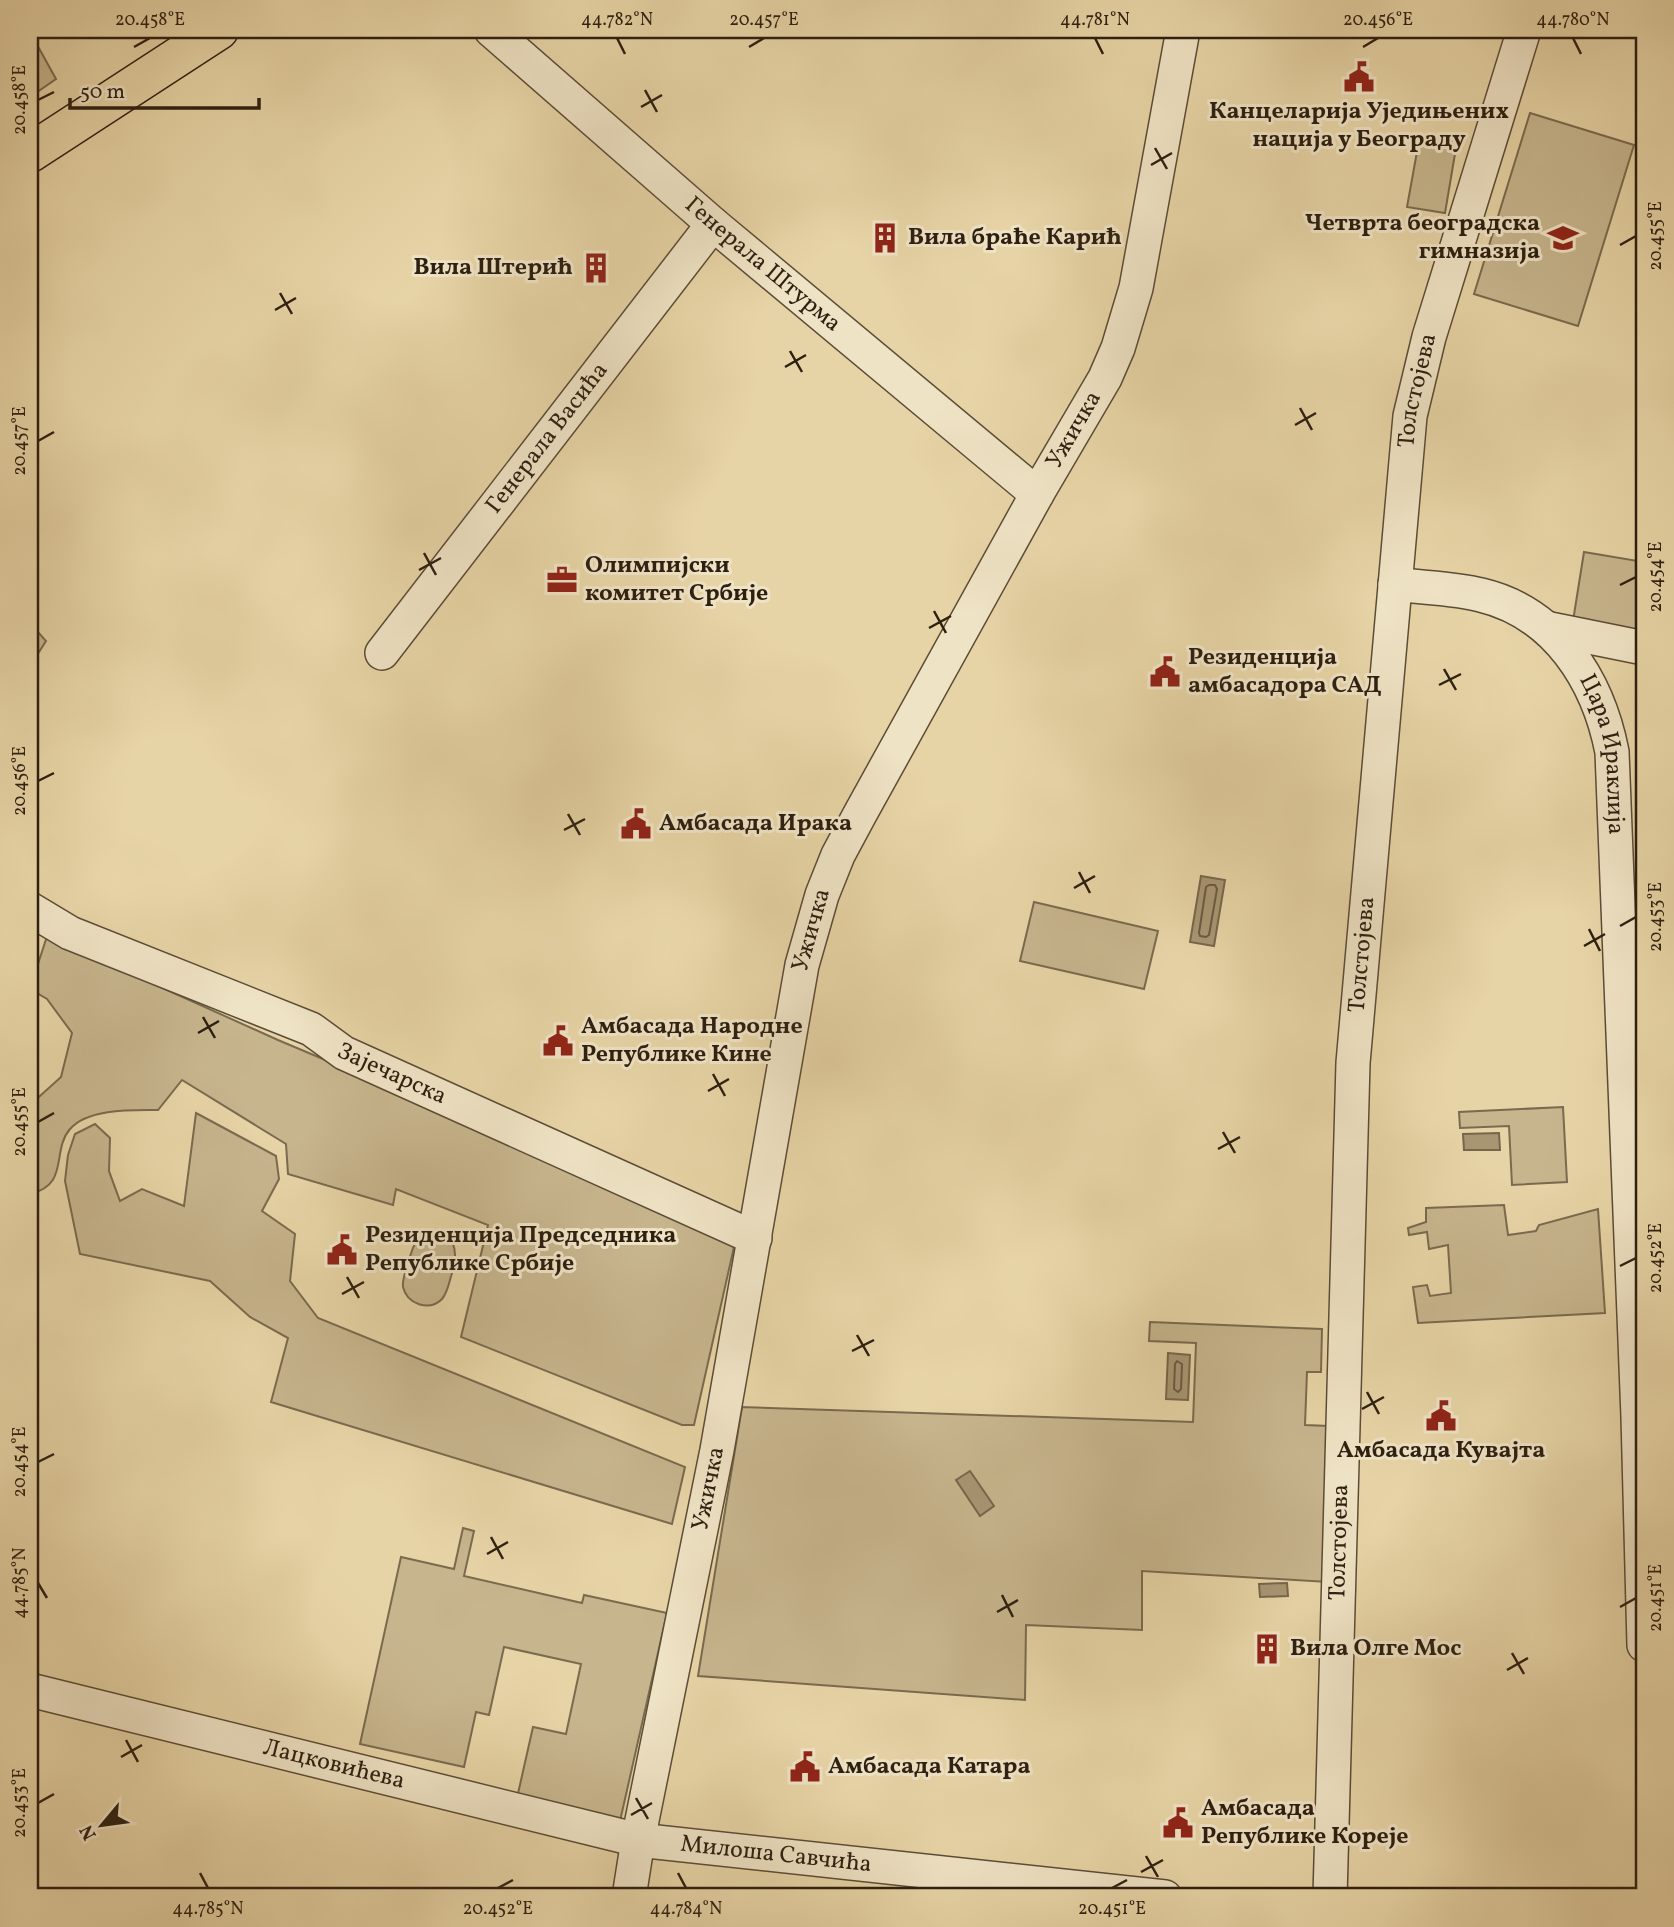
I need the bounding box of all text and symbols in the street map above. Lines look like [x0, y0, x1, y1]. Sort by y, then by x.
text: 20.458°E [115, 8, 185, 33]
text: 44.782°N [581, 8, 653, 33]
text: 20.457°E [729, 8, 799, 33]
text: 44.781°N [1060, 8, 1130, 33]
text: 20.456°E [1343, 8, 1413, 33]
text: 44.780°N [1536, 8, 1610, 33]
public building icon: Канцеларија Уједињених нација у Београду [1342, 60, 1376, 94]
text: 20.458°E [8, 65, 33, 135]
scale bar [70, 66, 259, 110]
text: 50 m [80, 78, 125, 107]
place label: Канцеларија Уједињених нација у Београду [1209, 95, 1509, 157]
street label: Генерала Штурма [677, 189, 848, 341]
text: 20.455°E [1644, 201, 1669, 271]
place label: Четврта београдска гимназија [1305, 207, 1540, 269]
building icon: Вила браће Карић [868, 221, 902, 255]
place label: Вила браће Карић [908, 221, 1122, 255]
school or university icon: Четврта београдска гимназија [1546, 221, 1580, 255]
place label: Вила Штерић [413, 251, 573, 285]
building icon: Вила Штерић [579, 251, 613, 285]
street label: Толстојева [1390, 330, 1446, 449]
street label: Генерала Васића [478, 355, 617, 521]
street label: Ужичка [1038, 385, 1111, 476]
text: 20.457°E [8, 406, 33, 476]
text: 20.454°E [1644, 541, 1669, 613]
place label: Олимпијски комитет Србије [585, 549, 768, 611]
office icon: Олимпијски комитет Србије [545, 563, 579, 597]
place label: Резиденција амбасадора САД [1188, 641, 1382, 703]
public building icon: Резиденција амбасадора САД [1148, 655, 1182, 689]
street label: Цара Ираклија [1570, 668, 1632, 835]
text: 20.456°E [8, 746, 33, 816]
public building icon: Амбасада Ирака [619, 807, 653, 841]
place label: Амбасада Ирака [659, 807, 852, 841]
text: 20.453°E [1644, 882, 1669, 952]
street label: Ужичка [784, 885, 840, 976]
street label: Толстојева [1341, 895, 1385, 1014]
place label: Амбасада Народне Републике Кине [581, 1010, 803, 1072]
public building icon: Амбасада Народне Републике Кине [541, 1024, 575, 1058]
street label: Зајечарска [331, 1035, 452, 1114]
text: 20.455°E [8, 1087, 33, 1157]
place label: Резиденција Председника Републике Србије [365, 1219, 676, 1281]
text: 20.452°E [1644, 1223, 1669, 1293]
public building icon: Резиденција Председника Републике Србије [325, 1233, 359, 1267]
public building icon: Амбасада Кувајта [1424, 1399, 1458, 1433]
text: 20.454°E [8, 1426, 33, 1498]
place label: Амбасада Кувајта [1337, 1434, 1545, 1468]
street label: Ужичка [684, 1444, 734, 1534]
street label: Толстојева [1321, 1484, 1358, 1601]
text: 44.785°N [8, 1547, 33, 1619]
text: 20.451°E [1644, 1564, 1669, 1632]
building icon: Вила Олге Мос [1250, 1632, 1284, 1666]
place label: Вила Олге Мос [1290, 1632, 1461, 1666]
street label: Лацковићева [259, 1731, 408, 1799]
public building icon: Амбасада Катара [788, 1750, 822, 1784]
place label: Амбасада Катара [828, 1750, 1031, 1784]
text: 20.453°E [8, 1768, 33, 1838]
north arrow [66, 1790, 136, 1860]
place label: Амбасада Републике Кореје [1201, 1792, 1408, 1854]
public building icon: Амбасада Републике Кореје [1161, 1806, 1195, 1840]
text: N [74, 1820, 104, 1845]
street label: Милоша Савчића [678, 1828, 873, 1882]
text: 44.785°N [172, 1897, 244, 1922]
text: 20.452°E [463, 1897, 533, 1922]
text: 44.784°N [650, 1897, 722, 1922]
text: 20.451°E [1078, 1897, 1146, 1922]

